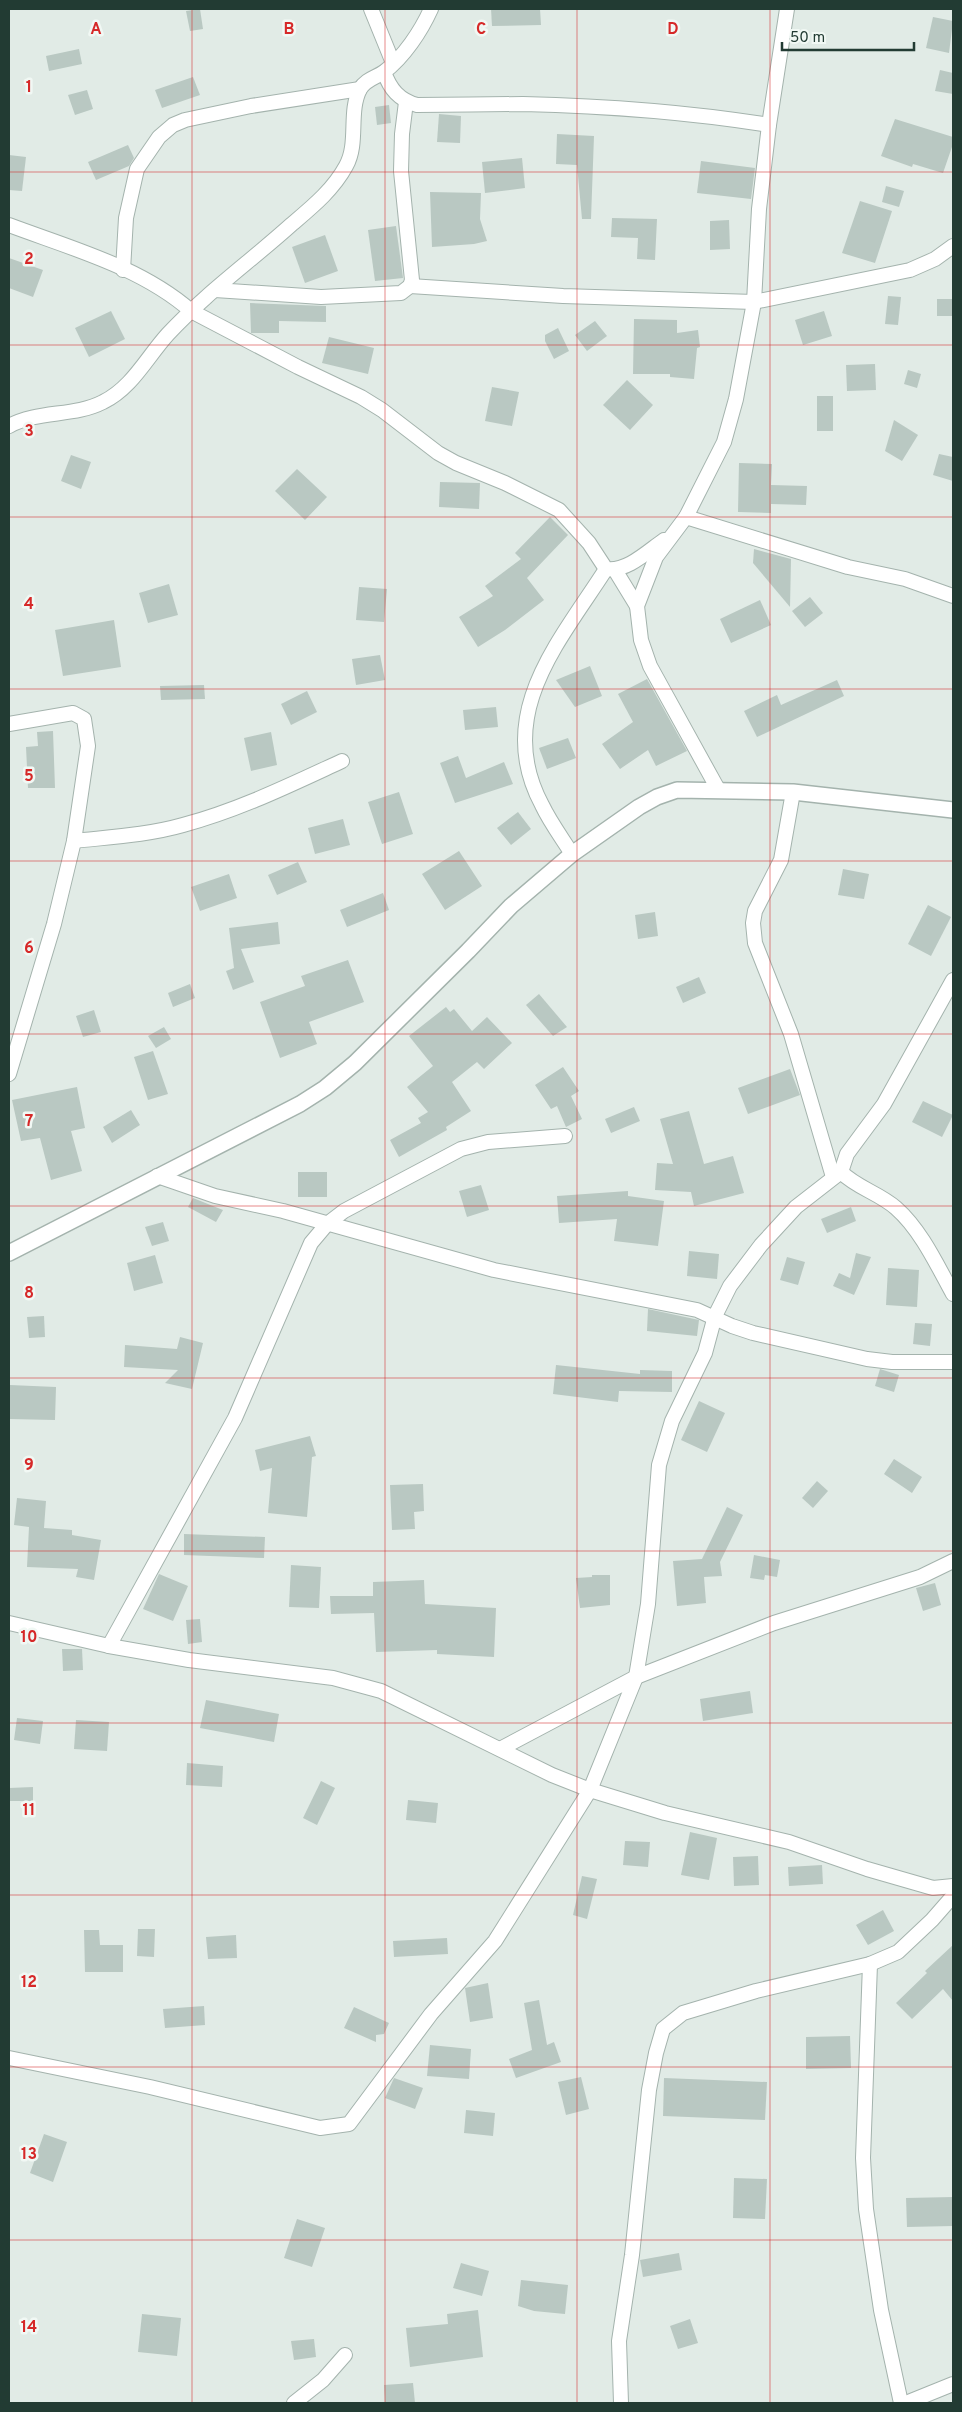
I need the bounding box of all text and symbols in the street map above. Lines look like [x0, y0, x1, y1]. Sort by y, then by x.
text: A [90, 20, 102, 40]
text: B [283, 20, 295, 40]
text: C [476, 20, 486, 40]
text: D [667, 20, 679, 40]
scale bar [782, 20, 914, 52]
text: 50 m [790, 29, 825, 48]
text: 1 [26, 78, 32, 98]
text: 2 [24, 250, 34, 270]
text: 3 [24, 422, 34, 442]
text: 4 [24, 595, 34, 615]
text: 5 [24, 767, 34, 787]
text: 6 [24, 939, 34, 959]
text: 7 [25, 1112, 33, 1132]
text: 8 [24, 1284, 34, 1304]
text: 9 [24, 1456, 34, 1476]
text: 10 [21, 1628, 37, 1648]
text: 11 [23, 1801, 35, 1821]
text: 12 [21, 1973, 37, 1993]
text: 13 [21, 2145, 37, 2165]
text: 14 [21, 2318, 37, 2338]

